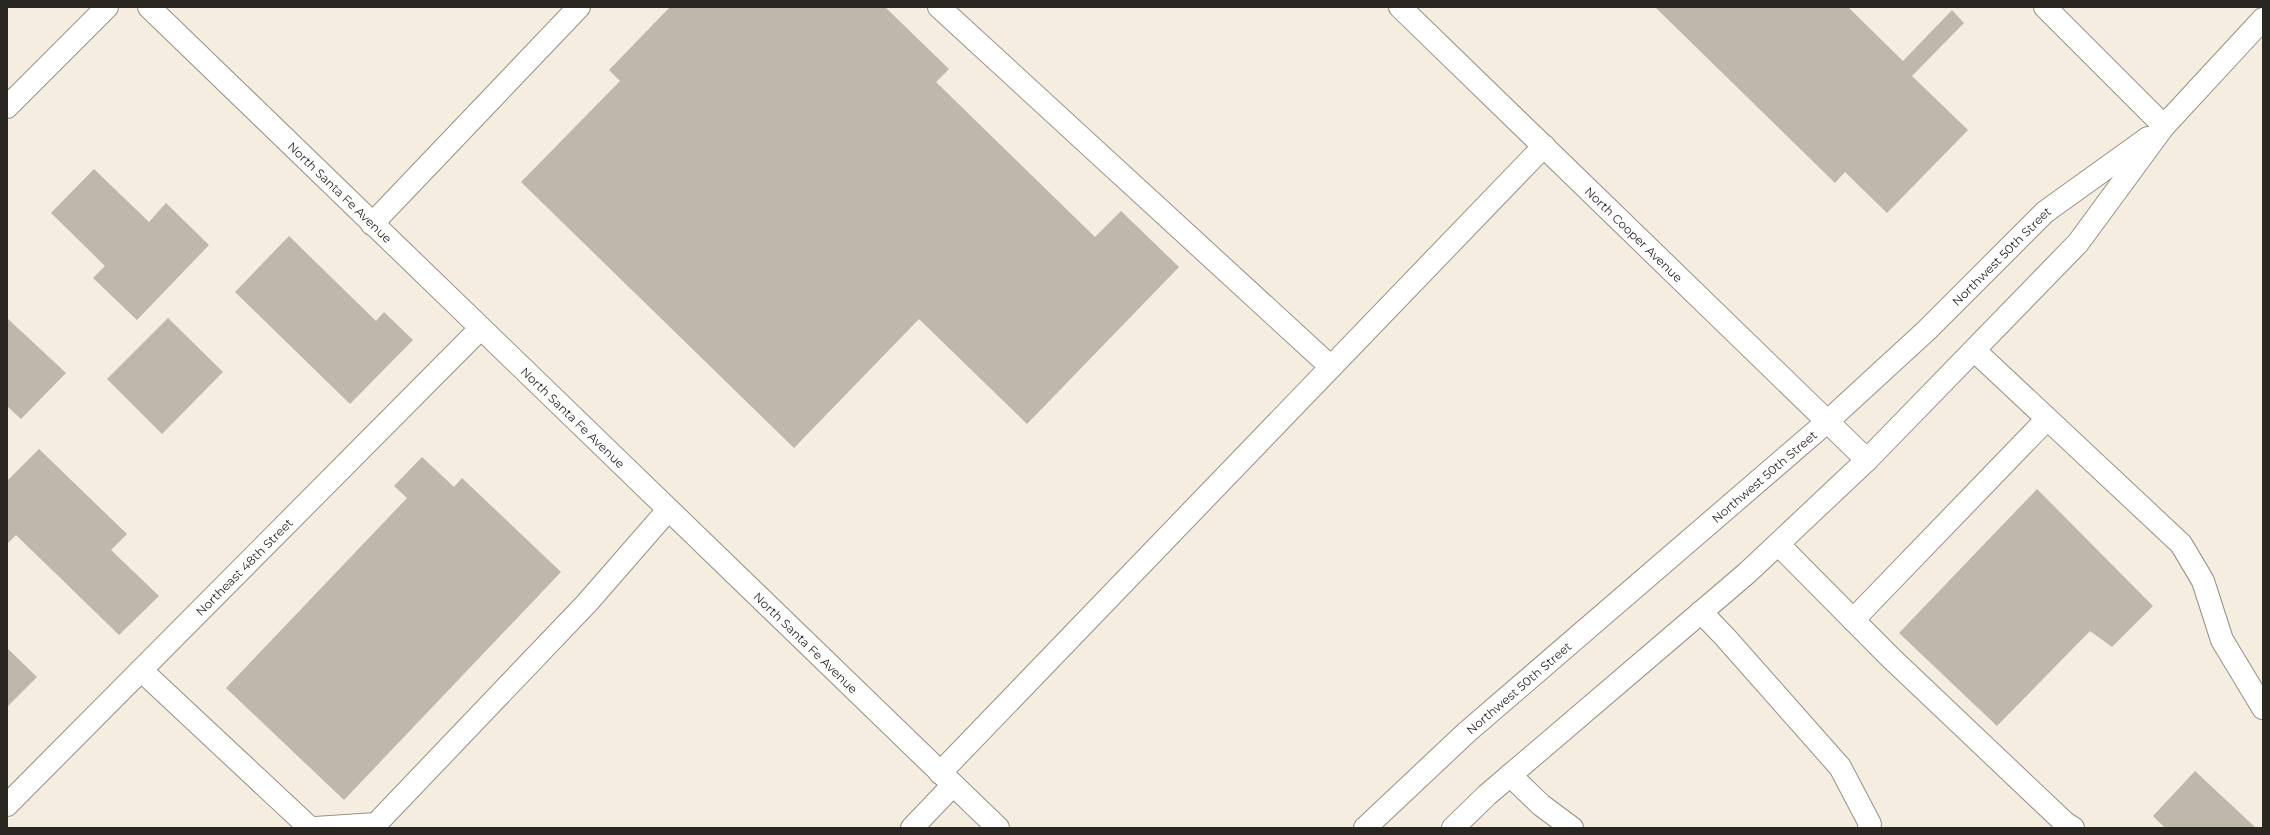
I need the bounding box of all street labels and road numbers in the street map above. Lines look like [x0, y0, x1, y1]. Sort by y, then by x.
street label: North Santa Fe Avenue [285, 138, 395, 246]
street label: North Cooper Avenue [1582, 183, 1686, 285]
street label: Northwest 50th Street [1949, 203, 2054, 308]
street label: North Santa Fe Avenue [518, 363, 628, 471]
street label: Northwest 50th Street [1708, 427, 1820, 526]
street label: Northeast 48th Street [192, 515, 296, 619]
street label: North Santa Fe Avenue [751, 589, 861, 696]
street label: Northwest 50th Street [1463, 638, 1574, 737]

